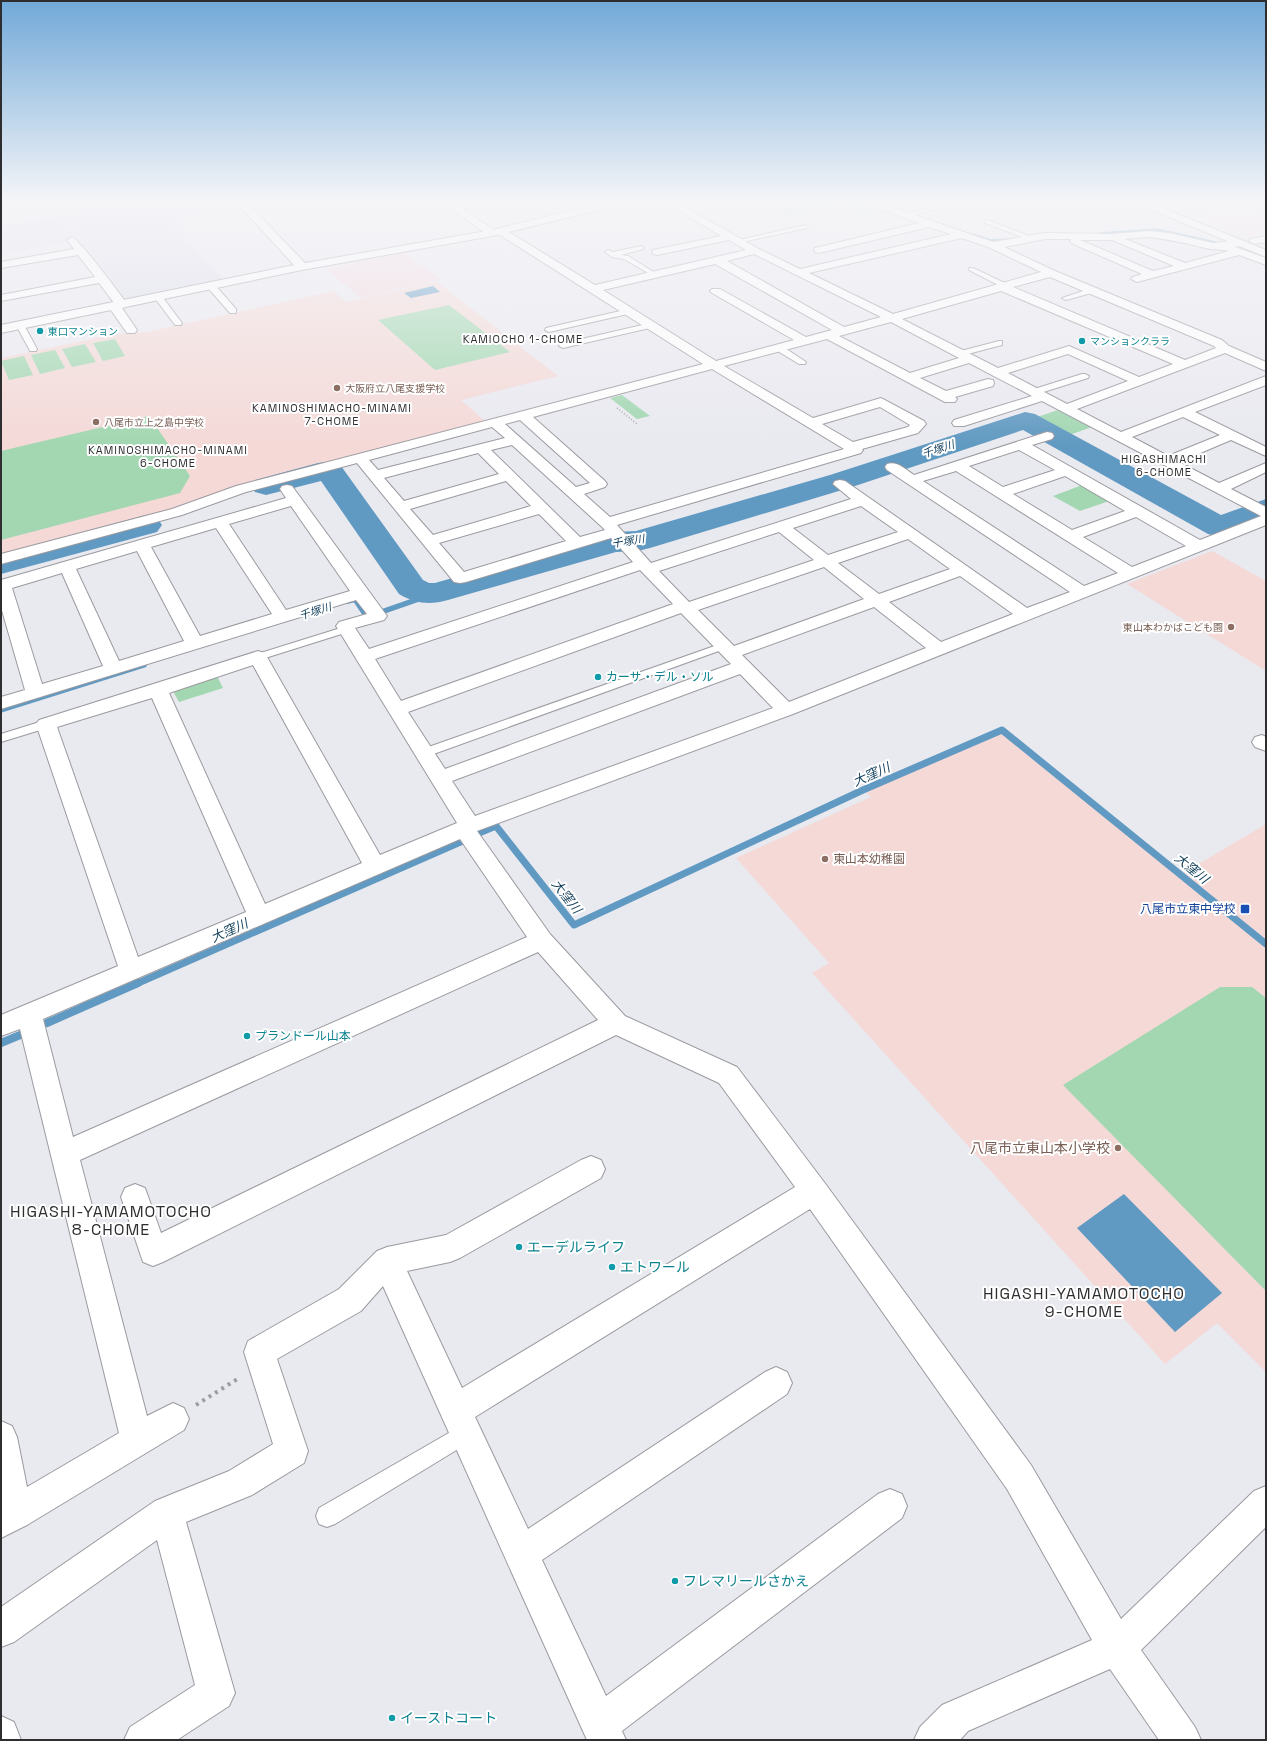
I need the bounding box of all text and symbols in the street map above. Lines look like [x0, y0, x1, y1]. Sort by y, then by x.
place label: 東口マンション [48, 325, 118, 338]
marker: 東口マンション [35, 326, 45, 336]
district label: KAMIOCHO 1-CHOME [463, 332, 583, 346]
place label: マンションクララ [1090, 335, 1170, 348]
marker: マンションクララ [1077, 336, 1087, 346]
place label: 大阪府立八尾支援学校 [345, 382, 445, 395]
marker: 大阪府立八尾支援学校 [332, 383, 342, 393]
district label: KAMINOSHIMACHO-MINAMI 7-CHOME [252, 401, 412, 428]
place label: 八尾市立上之島中学校 [104, 416, 204, 429]
marker: 八尾市立上之島中学校 [91, 417, 101, 427]
water label: 千塚川 [920, 437, 957, 461]
district label: KAMINOSHIMACHO-MINAMI 6-CHOME [88, 443, 248, 470]
district label: HIGASHIMACHI 6-CHOME [1121, 452, 1207, 479]
water label: 千塚川 [611, 531, 646, 550]
water label: 千塚川 [297, 599, 334, 623]
place label: 東山本わかばこども園 [1123, 621, 1223, 634]
marker: 東山本わかばこども園 [1226, 622, 1236, 632]
place label: カーサ・デル・ソル [606, 669, 714, 685]
marker: カーサ・デル・ソル [593, 672, 603, 682]
water label: 大窪川 [850, 758, 894, 790]
water label: 大窪川 [1171, 850, 1214, 889]
place label: 東山本幼稚園 [833, 851, 905, 867]
marker: 東山本幼稚園 [820, 854, 830, 864]
water label: 大窪川 [548, 876, 587, 918]
place label: 八尾市立東中学校 [1140, 901, 1236, 917]
marker: 八尾市立東中学校 [1239, 903, 1251, 915]
water label: 大窪川 [208, 914, 252, 946]
place label: プランドール山本 [255, 1028, 351, 1044]
marker: プランドール山本 [242, 1031, 252, 1041]
place label: 八尾市立東山本小学校 [970, 1139, 1110, 1157]
marker: 八尾市立東山本小学校 [1113, 1143, 1123, 1153]
district label: HIGASHI-YAMAMOTOCHO 8-CHOME [10, 1201, 212, 1240]
place label: エーデルライフ [527, 1238, 625, 1256]
marker: エーデルライフ [514, 1242, 524, 1252]
place label: エトワール [620, 1258, 690, 1276]
marker: エトワール [607, 1262, 617, 1272]
district label: HIGASHI-YAMAMOTOCHO 9-CHOME [983, 1283, 1185, 1322]
place label: フレマリールさかえ [683, 1572, 809, 1590]
marker: フレマリールさかえ [670, 1576, 680, 1586]
place label: イーストコート [400, 1709, 497, 1727]
marker: イーストコート [387, 1713, 397, 1723]

